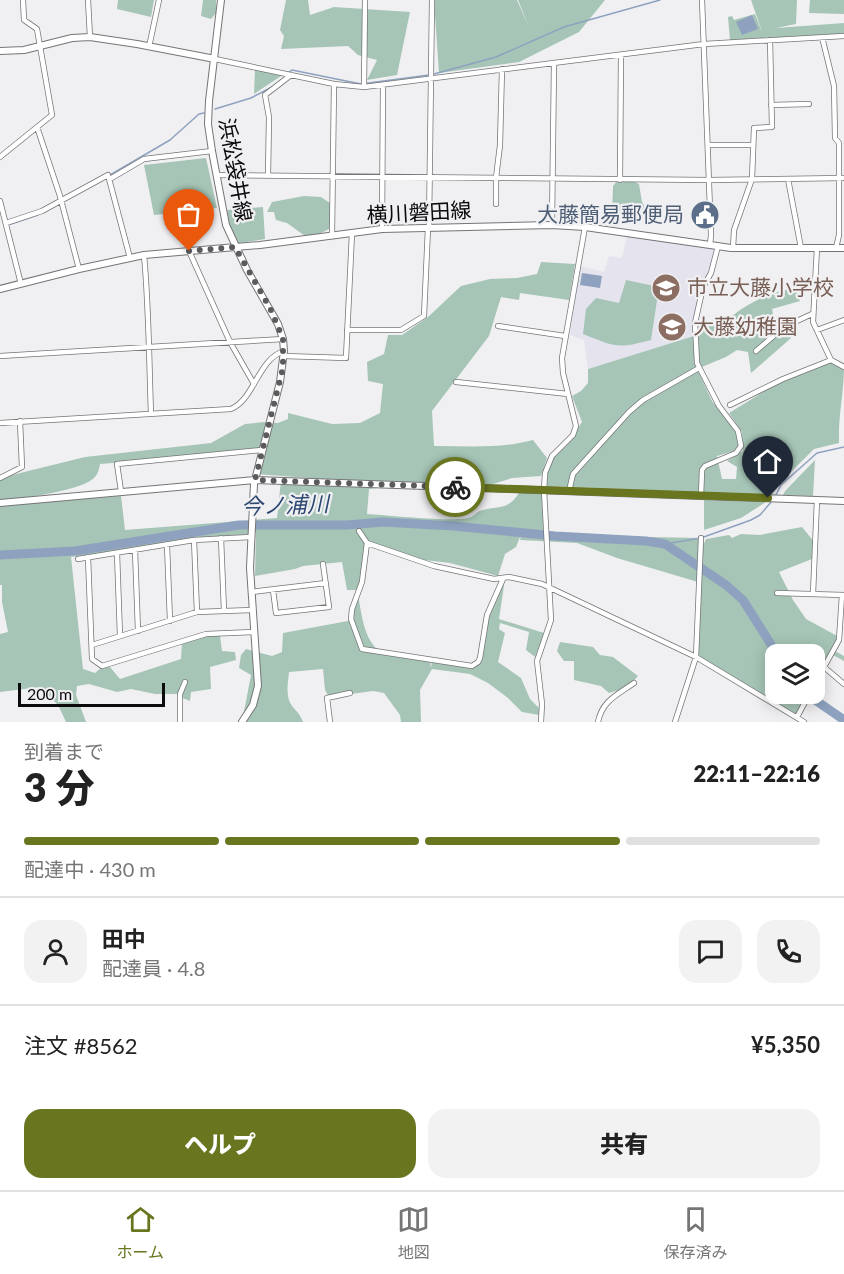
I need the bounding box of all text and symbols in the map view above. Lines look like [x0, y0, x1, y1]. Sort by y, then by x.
street label: 浜松袋井線 [215, 116, 258, 224]
pin [163, 189, 214, 251]
street label: 横川磐田線 [366, 196, 472, 227]
icon: bag [172, 198, 205, 231]
public building icon: 大藤簡易郵便局 [689, 199, 721, 231]
place label: 大藤簡易郵便局 [537, 201, 684, 226]
school or university icon: 市立大藤小学校 [650, 272, 682, 304]
place label: 市立大藤小学校 [687, 274, 834, 299]
school or university icon: 大藤幼稚園 [656, 311, 688, 343]
place label: 大藤幼稚園 [693, 313, 798, 338]
pin [742, 436, 793, 498]
icon: home [751, 445, 784, 478]
courier [425, 457, 485, 517]
icon: bike [439, 471, 472, 504]
water label: 今ノ浦川 [241, 489, 331, 520]
map controls [765, 644, 825, 704]
button: layers [765, 644, 825, 704]
scale bar [18, 680, 165, 708]
text: 200 m [27, 684, 72, 703]
text: 到着まで [24, 739, 104, 763]
text: 22:11–22:16 [694, 760, 820, 787]
text: 3 分 [24, 764, 95, 810]
text: 配達中 · 430 m [24, 857, 156, 881]
button: person [24, 920, 87, 983]
button: chat [679, 920, 742, 983]
button: phone [757, 920, 820, 983]
text: 田中 [102, 925, 146, 952]
text: 配達員 · 4.8 [102, 956, 205, 980]
text: ¥5,350 [751, 1031, 820, 1058]
text: 注文 #8562 [24, 1032, 137, 1059]
button: ヘルプ [24, 1109, 416, 1178]
button: 共有 [428, 1109, 820, 1178]
tab: ホーム [117, 1203, 164, 1263]
tab: 地図 [397, 1203, 430, 1263]
tab: 保存済み [663, 1203, 727, 1263]

